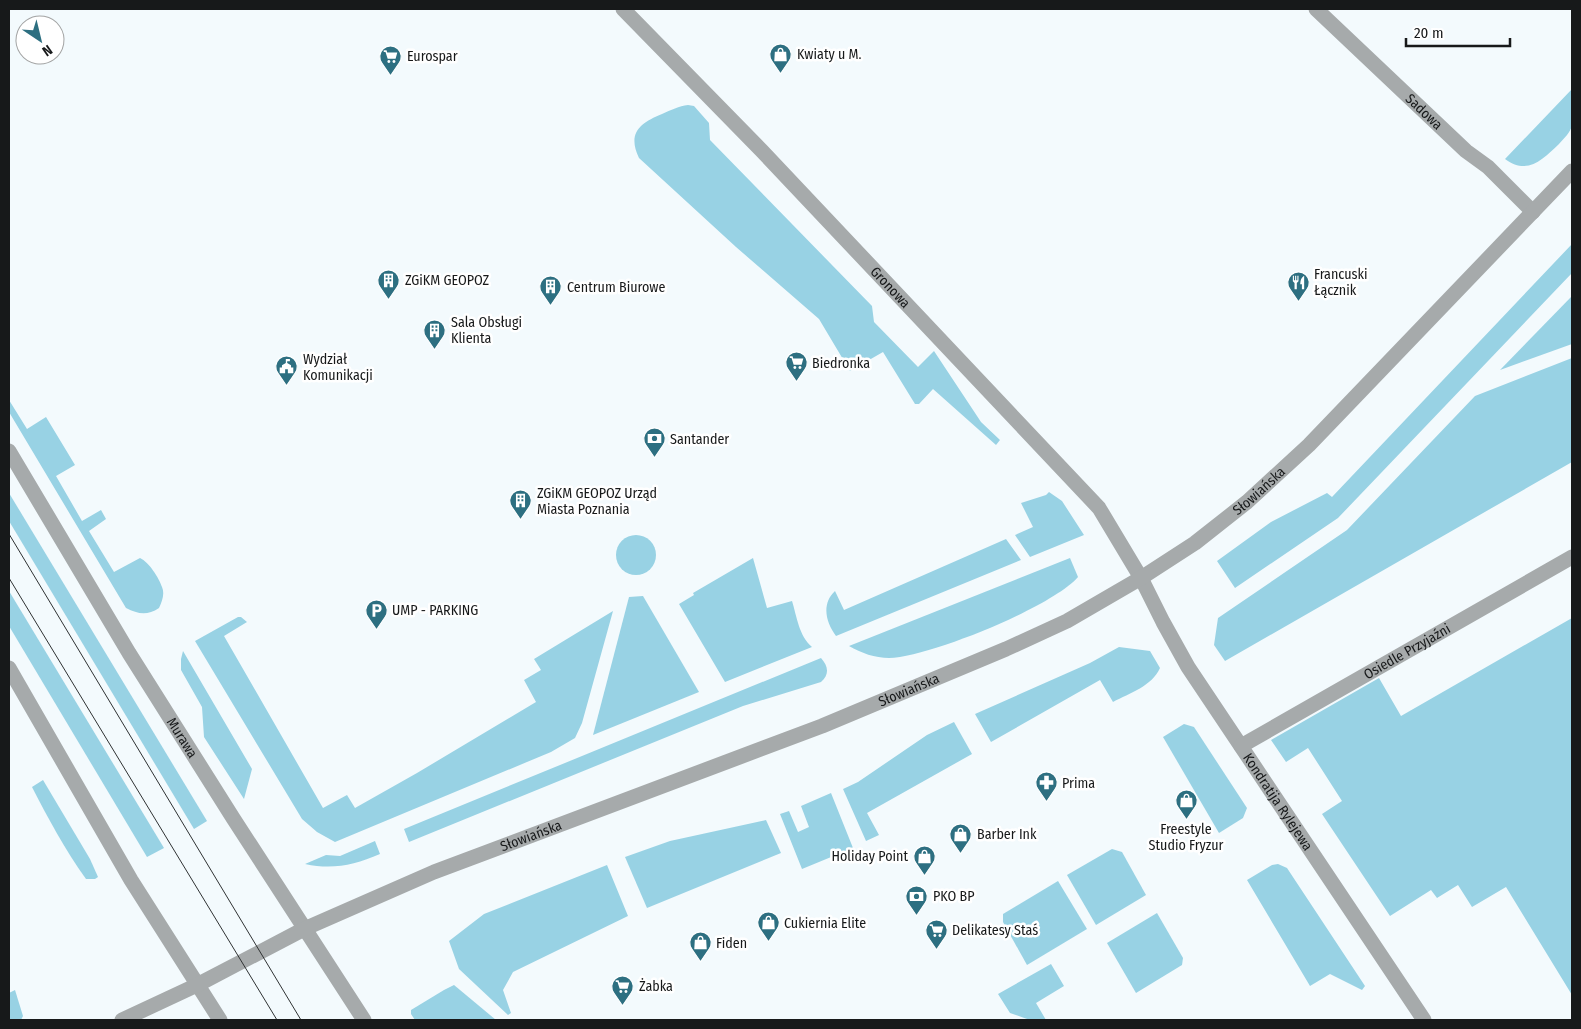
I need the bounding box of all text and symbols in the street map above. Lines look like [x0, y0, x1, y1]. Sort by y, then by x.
north arrow [15, 15, 65, 65]
scale bar [1406, 15, 1510, 47]
text: 20 m [1414, 24, 1444, 42]
text: N [39, 41, 55, 60]
shop icon: Kwiaty u M. [769, 42, 793, 73]
supermarket icon: Eurospar [379, 44, 403, 75]
place label: Kwiaty u M. [797, 46, 862, 63]
place label: Eurospar [407, 48, 458, 65]
street label: Sadowa [1402, 90, 1446, 133]
street label: Gronowa [867, 263, 914, 311]
place label: Francuski Łącznik [1314, 266, 1368, 299]
building icon: ZGiKM GEOPOZ [377, 268, 401, 299]
restaurant icon: Francuski Łącznik [1286, 270, 1310, 301]
place label: ZGiKM GEOPOZ [405, 272, 489, 289]
building icon: Centrum Biurowe [539, 275, 563, 306]
place label: Centrum Biurowe [567, 279, 666, 296]
place label: Sala Obsługi Klienta [451, 314, 522, 347]
building icon: Sala Obsługi Klienta [423, 318, 447, 349]
place label: Wydział Komunikacji [303, 351, 373, 384]
supermarket icon: Biedronka [784, 351, 808, 382]
public building icon: Wydział Komunikacji [275, 355, 299, 386]
place label: Biedronka [812, 355, 870, 372]
bank icon: Santander [642, 427, 666, 458]
place label: Santander [670, 431, 729, 448]
street label: Słowiańska [1229, 463, 1288, 519]
place label: ZGiKM GEOPOZ Urząd Miasta Poznania [537, 485, 657, 518]
building icon: ZGiKM GEOPOZ Urząd Miasta Poznania [509, 489, 533, 520]
parking icon: UMP - PARKING [364, 598, 388, 629]
place label: UMP - PARKING [392, 602, 478, 619]
street label: Osiedle Przyjaźni [1361, 620, 1453, 683]
street label: Słowiańska [876, 669, 942, 710]
street label: Murawa [163, 714, 201, 761]
street label: Kondratija Rylejewa [1239, 750, 1317, 854]
pharmacy icon: Prima [1034, 771, 1058, 802]
place label: Prima [1062, 775, 1095, 792]
shop icon: Freestyle Studio Fryzur [1174, 789, 1198, 820]
street label: Słowiańska [498, 816, 564, 855]
place label: Freestyle Studio Fryzur [1149, 821, 1224, 854]
shop icon: Barber Ink [949, 822, 973, 853]
place label: Barber Ink [977, 826, 1037, 843]
shop icon: Holiday Point [912, 844, 936, 875]
place label: Holiday Point [831, 848, 908, 865]
bank icon: PKO BP [905, 884, 929, 915]
place label: PKO BP [933, 888, 975, 905]
shop icon: Cukiernia Elite [756, 911, 780, 942]
place label: Cukiernia Elite [784, 915, 866, 932]
supermarket icon: Delikatesy Staś [924, 918, 948, 949]
place label: Delikatesy Staś [952, 922, 1038, 939]
shop icon: Fiden [688, 931, 712, 962]
place label: Fiden [716, 935, 747, 952]
supermarket icon: Żabka [611, 974, 635, 1005]
place label: Żabka [639, 978, 673, 995]

